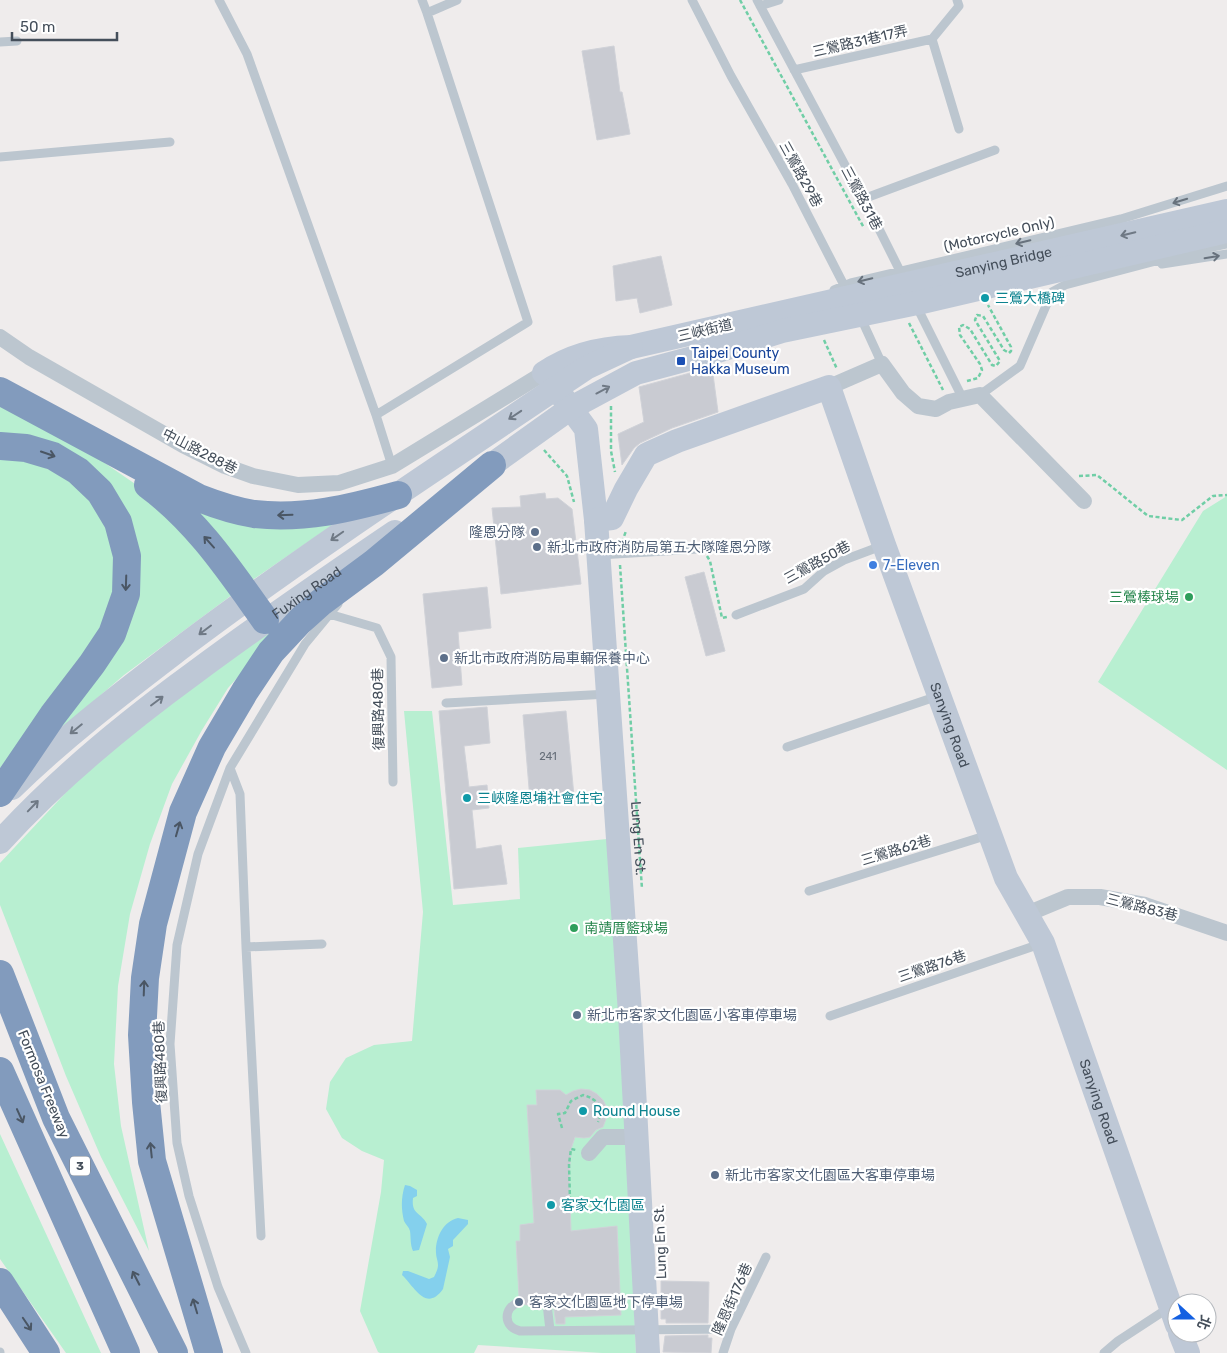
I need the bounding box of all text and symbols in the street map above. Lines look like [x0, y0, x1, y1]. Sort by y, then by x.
scale bar [12, 10, 118, 42]
text: 50 m [20, 18, 55, 36]
street label: 三鶯路31巷17弄 [811, 22, 909, 61]
street label: 三鶯路29巷 [776, 138, 826, 210]
street label: 三鶯路31巷 [838, 163, 886, 233]
one-way arrow [1173, 196, 1189, 206]
street label: (Motorcycle Only) [942, 213, 1056, 255]
one-way arrow [1121, 230, 1137, 239]
one-way arrow [1016, 238, 1032, 247]
street label: Sanying Bridge [954, 243, 1054, 282]
one-way arrow [1204, 251, 1220, 261]
one-way arrow [858, 276, 874, 285]
place label: 三鶯大橋碑 [995, 290, 1065, 307]
marker: 三鶯大橋碑 [979, 292, 991, 304]
street label: 三峽街道 [676, 316, 734, 345]
place label: Taipei County Hakka Museum [691, 345, 790, 378]
marker: Taipei County Hakka Museum [675, 355, 687, 367]
one-way arrow [595, 385, 610, 395]
one-way arrow [508, 410, 522, 421]
street label: 中山路288巷 [159, 425, 240, 478]
one-way arrow [39, 450, 55, 459]
one-way arrow [277, 510, 293, 519]
place label: 隆恩分隊 [469, 524, 525, 541]
marker: 隆恩分隊 [529, 526, 541, 538]
one-way arrow [331, 531, 345, 541]
one-way arrow [203, 536, 214, 549]
street label: 三鶯路50巷 [781, 537, 853, 588]
place label: 新北市政府消防局第五大隊隆恩分隊 [547, 539, 771, 556]
marker: 新北市政府消防局第五大隊隆恩分隊 [531, 541, 543, 553]
place label: 7-Eleven [883, 557, 940, 574]
marker: 7-Eleven [867, 559, 879, 571]
street label: Fuxing Road [269, 563, 345, 623]
one-way arrow [122, 575, 131, 591]
place label: 三鶯棒球場 [1109, 589, 1179, 606]
marker: 三鶯棒球場 [1183, 591, 1195, 603]
one-way arrow [199, 625, 212, 636]
place label: 新北市政府消防局車輛保養中心 [454, 650, 650, 667]
marker: 新北市政府消防局車輛保養中心 [438, 652, 450, 664]
street label: 復興路480巷 [369, 668, 388, 750]
street label: Sanying Road [926, 680, 973, 770]
one-way arrow [150, 695, 163, 706]
one-way arrow [70, 724, 83, 735]
house number: 241 [539, 750, 557, 763]
place label: 三峽隆恩埔社會住宅 [477, 790, 603, 807]
marker: 三峽隆恩埔社會住宅 [461, 792, 473, 804]
one-way arrow [27, 800, 39, 813]
street label: Lung En St. [627, 801, 649, 876]
one-way arrow [174, 822, 183, 838]
street label: 三鶯路62巷 [859, 832, 933, 869]
street label: 三鶯路83巷 [1104, 890, 1180, 925]
place label: 南靖厝籃球場 [584, 920, 668, 937]
marker: 南靖厝籃球場 [568, 922, 580, 934]
street label: 三鶯路76巷 [896, 947, 969, 986]
one-way arrow [140, 980, 149, 996]
place label: 新北市客家文化園區小客車停車場 [587, 1007, 797, 1024]
marker: 新北市客家文化園區小客車停車場 [571, 1009, 583, 1021]
street label: 復興路480巷 [151, 1020, 170, 1104]
street label: Formosa Freeway [14, 1028, 73, 1141]
street label: Sanying Road [1075, 1057, 1121, 1147]
place label: Round House [593, 1103, 680, 1120]
marker: Round House [577, 1105, 589, 1117]
one-way arrow [15, 1108, 25, 1123]
one-way arrow [146, 1142, 156, 1158]
road number: 3 [70, 1156, 90, 1176]
place label: 新北市客家文化園區大客車停車場 [725, 1167, 935, 1184]
marker: 新北市客家文化園區大客車停車場 [709, 1169, 721, 1181]
place label: 客家文化園區 [561, 1197, 645, 1214]
marker: 客家文化園區 [545, 1199, 557, 1211]
street label: Lung En St. [651, 1204, 670, 1279]
street label: 隆恩街176巷 [709, 1260, 756, 1338]
one-way arrow [131, 1271, 140, 1286]
north arrow [1167, 1293, 1217, 1343]
place label: 客家文化園區地下停車場 [529, 1294, 683, 1311]
marker: 客家文化園區地下停車場 [513, 1296, 525, 1308]
one-way arrow [189, 1299, 199, 1315]
text: 北 [1193, 1313, 1214, 1332]
one-way arrow [22, 1317, 32, 1331]

